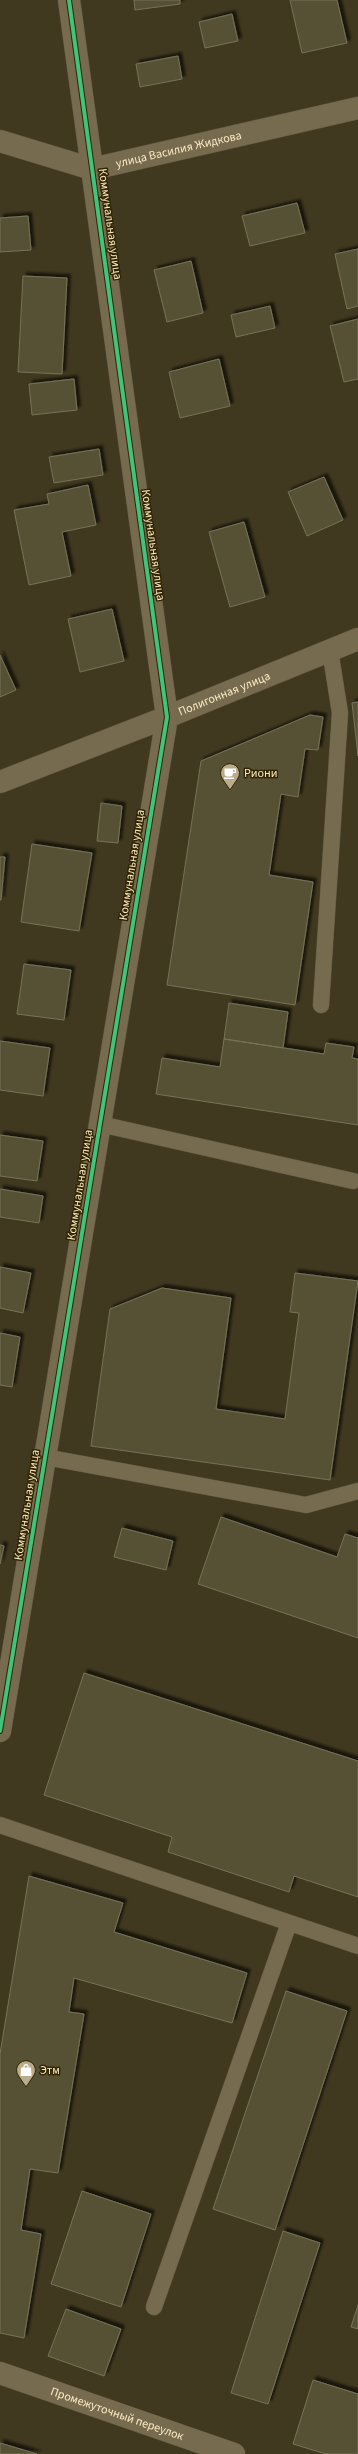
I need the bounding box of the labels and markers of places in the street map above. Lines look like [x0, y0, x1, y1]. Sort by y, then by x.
cafe icon: Риони [219, 762, 241, 790]
place label: Риони [244, 765, 278, 782]
shop icon: Этм [15, 2059, 37, 2087]
place label: Этм [40, 2062, 60, 2079]

